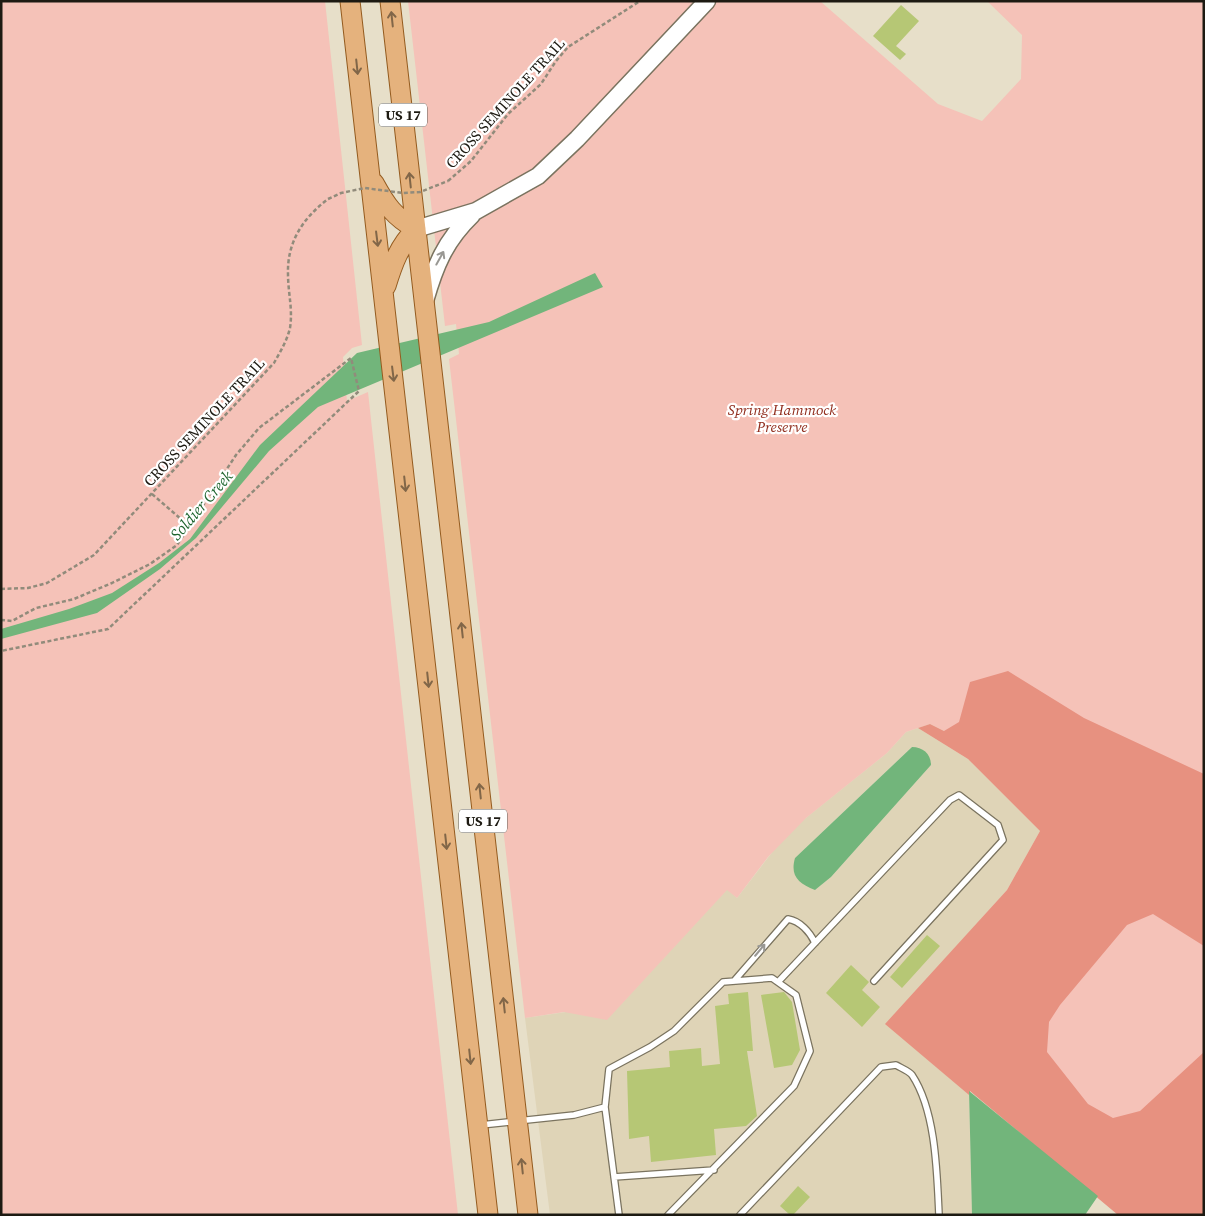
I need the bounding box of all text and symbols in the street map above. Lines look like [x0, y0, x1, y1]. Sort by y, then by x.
one-way arrow [387, 11, 397, 27]
street label: CROSS SEMINOLE TRAIL [441, 33, 569, 173]
one-way arrow [352, 59, 362, 75]
road number: US 17 [379, 104, 427, 126]
one-way arrow [405, 172, 415, 188]
one-way arrow [372, 231, 382, 247]
one-way arrow [435, 250, 445, 265]
street label: CROSS SEMINOLE TRAIL [139, 353, 269, 491]
one-way arrow [388, 366, 398, 382]
park label: Spring Hammock Preserve [728, 399, 837, 437]
water label: Soldier Creek [165, 465, 238, 544]
one-way arrow [400, 476, 410, 492]
one-way arrow [457, 622, 467, 638]
one-way arrow [423, 672, 433, 688]
one-way arrow [475, 784, 485, 800]
road number: US 17 [459, 809, 507, 832]
one-way arrow [441, 834, 451, 850]
one-way arrow [755, 943, 766, 956]
one-way arrow [499, 997, 509, 1013]
one-way arrow [465, 1049, 475, 1065]
one-way arrow [517, 1159, 527, 1175]

